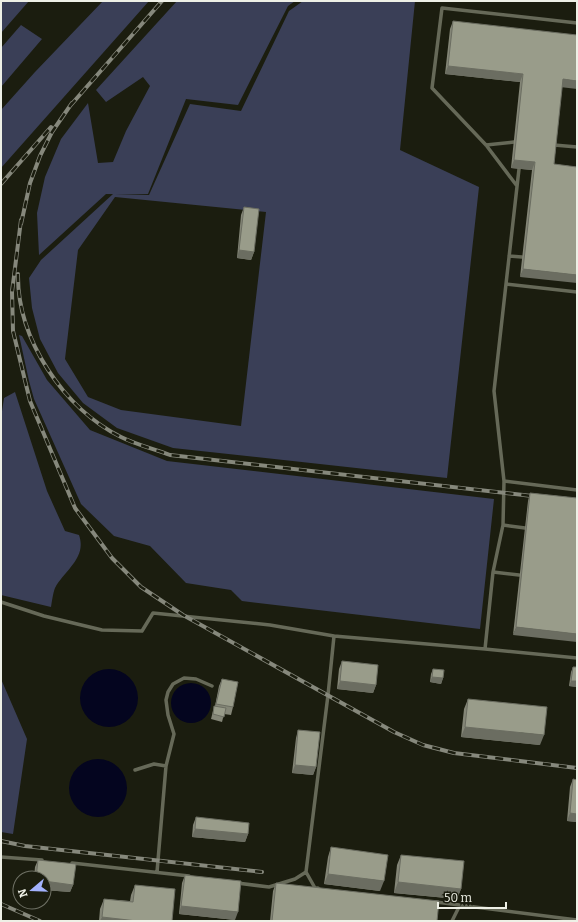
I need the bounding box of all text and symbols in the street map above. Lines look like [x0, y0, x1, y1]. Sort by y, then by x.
north arrow [12, 870, 52, 910]
scale bar [438, 884, 506, 910]
text: N [15, 886, 31, 899]
text: 50 m [444, 891, 473, 905]

